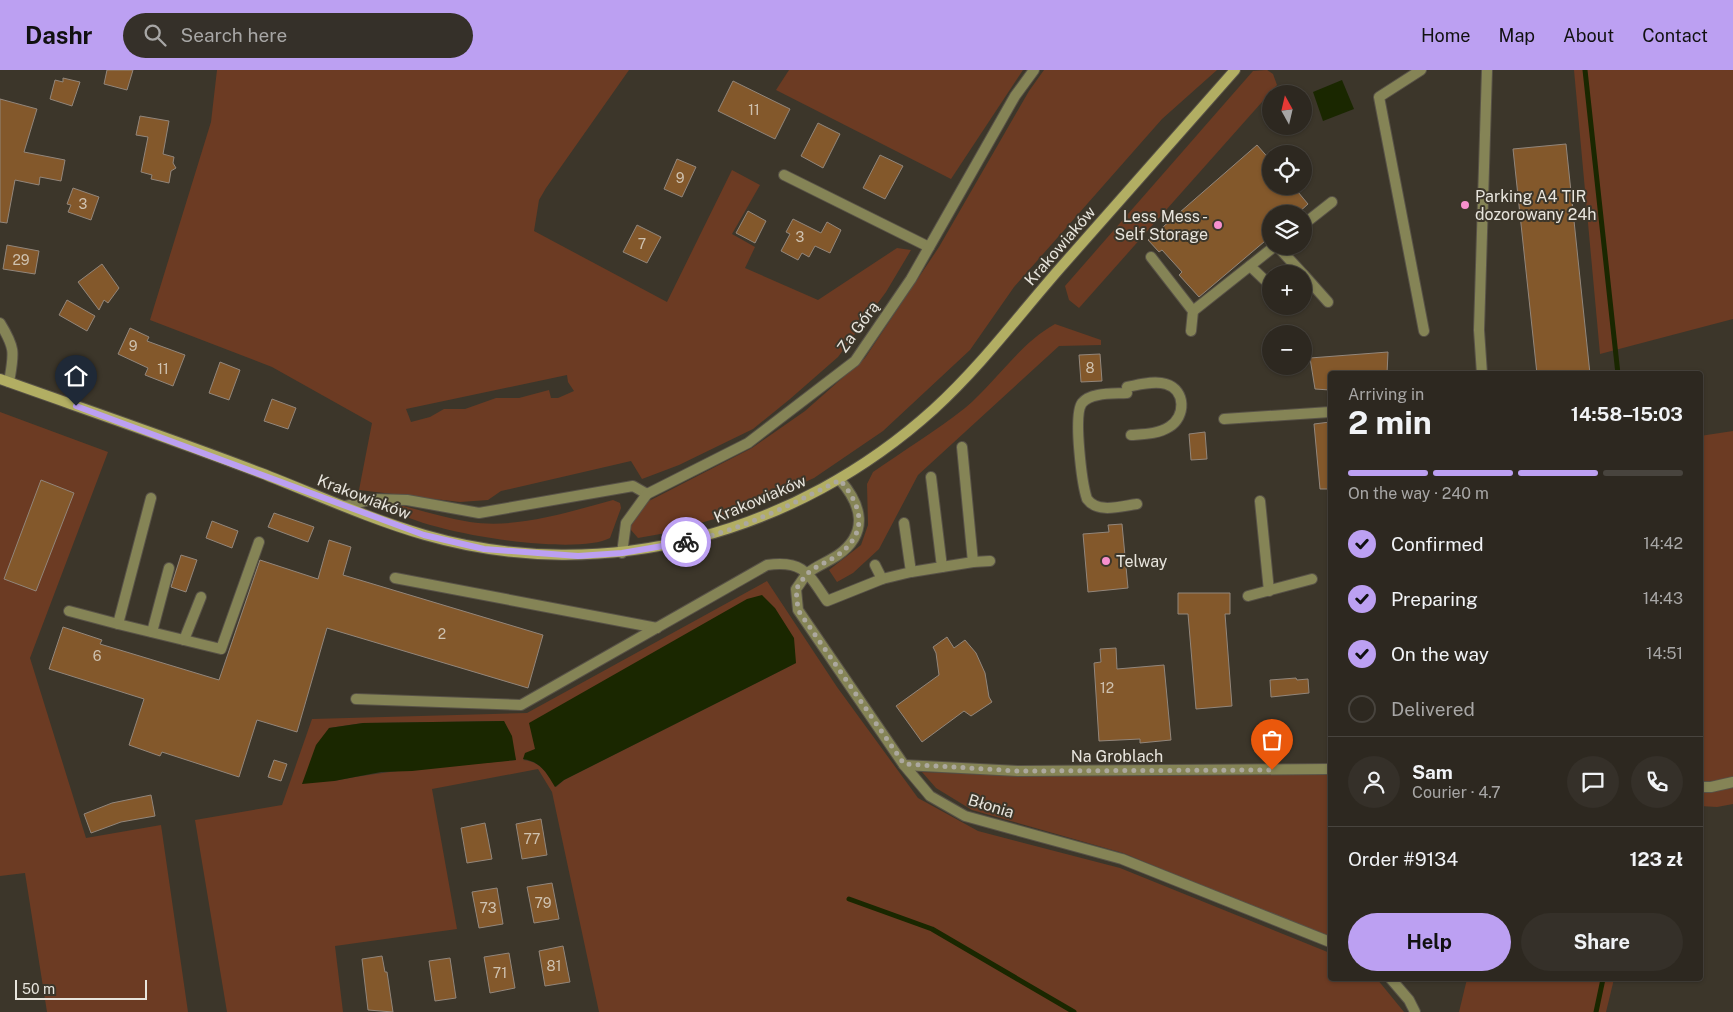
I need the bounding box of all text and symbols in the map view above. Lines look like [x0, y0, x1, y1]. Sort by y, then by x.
search box [123, 13, 473, 58]
text: Dashr [25, 21, 93, 49]
icon: search [141, 21, 169, 49]
text: Search here [181, 24, 287, 46]
text: Home [1421, 25, 1471, 46]
text: Map [1499, 25, 1535, 46]
text: About [1563, 25, 1614, 46]
text: Contact [1642, 25, 1708, 46]
north arrow [1262, 85, 1312, 135]
map controls [1262, 85, 1312, 375]
house number: 11 [748, 102, 760, 118]
button: locate [1262, 145, 1312, 195]
house number: 9 [676, 170, 685, 186]
place label: Parking A4 TIR dozorowany 24h [1475, 187, 1596, 224]
house number: 3 [79, 196, 88, 212]
marker: Parking A4 TIR dozorowany 24h [1459, 199, 1471, 211]
street label: Krakowiaków [1020, 202, 1100, 289]
button: layers [1262, 205, 1312, 255]
place label: Less Mess - Self Storage [1114, 207, 1208, 244]
marker: Less Mess - Self Storage [1212, 219, 1224, 231]
house number: 3 [796, 229, 805, 245]
house number: 7 [638, 236, 646, 252]
house number: 29 [12, 252, 30, 268]
button: + [1262, 265, 1312, 315]
street label: Za Górą [833, 298, 883, 356]
button: − [1262, 325, 1312, 375]
house number: 9 [129, 338, 138, 354]
pin [55, 355, 97, 406]
house number: 8 [1085, 360, 1095, 376]
house number: 11 [157, 361, 169, 377]
icon: home [62, 362, 90, 390]
text: Arriving in [1348, 385, 1424, 404]
text: 14:58–15:03 [1571, 403, 1683, 425]
text: 2 min [1348, 404, 1432, 441]
street label: Krakowiaków [315, 470, 414, 524]
street label: Krakowiaków [711, 471, 810, 527]
text: On the way · 240 m [1348, 484, 1489, 503]
courier [661, 517, 711, 567]
icon: bike [672, 528, 700, 556]
icon: check [1348, 530, 1376, 558]
text: Confirmed [1391, 533, 1484, 555]
text: 14:42 [1643, 534, 1683, 553]
place label: Telway [1116, 552, 1168, 571]
marker: Telway [1100, 555, 1112, 567]
icon: check [1348, 585, 1376, 613]
text: Preparing [1391, 588, 1478, 610]
text: 14:43 [1643, 589, 1683, 608]
house number: 2 [438, 626, 446, 642]
icon: check [1348, 640, 1376, 668]
text: On the way [1391, 643, 1489, 665]
text: 14:51 [1646, 644, 1683, 663]
house number: 6 [93, 648, 102, 664]
house number: 12 [1100, 680, 1114, 696]
text: Delivered [1391, 698, 1475, 720]
pin [1251, 719, 1293, 770]
icon: bag [1258, 726, 1286, 754]
street label: Na Groblach [1071, 747, 1163, 766]
button: person [1348, 756, 1400, 808]
button: chat [1567, 756, 1619, 808]
button: phone [1631, 756, 1683, 808]
text: Sam [1412, 761, 1453, 783]
text: Courier · 4.7 [1412, 783, 1501, 802]
street label: Błonia [966, 790, 1016, 822]
house number: 77 [524, 831, 541, 847]
text: Order #9134 [1348, 848, 1458, 870]
text: 123 zł [1629, 848, 1683, 870]
house number: 79 [535, 895, 552, 911]
house number: 73 [480, 900, 497, 916]
button: Help [1348, 913, 1511, 971]
button: Share [1521, 913, 1683, 971]
house number: 81 [547, 958, 561, 974]
house number: 71 [493, 965, 507, 981]
scale bar [15, 977, 148, 1000]
text: 50 m [22, 981, 55, 997]

